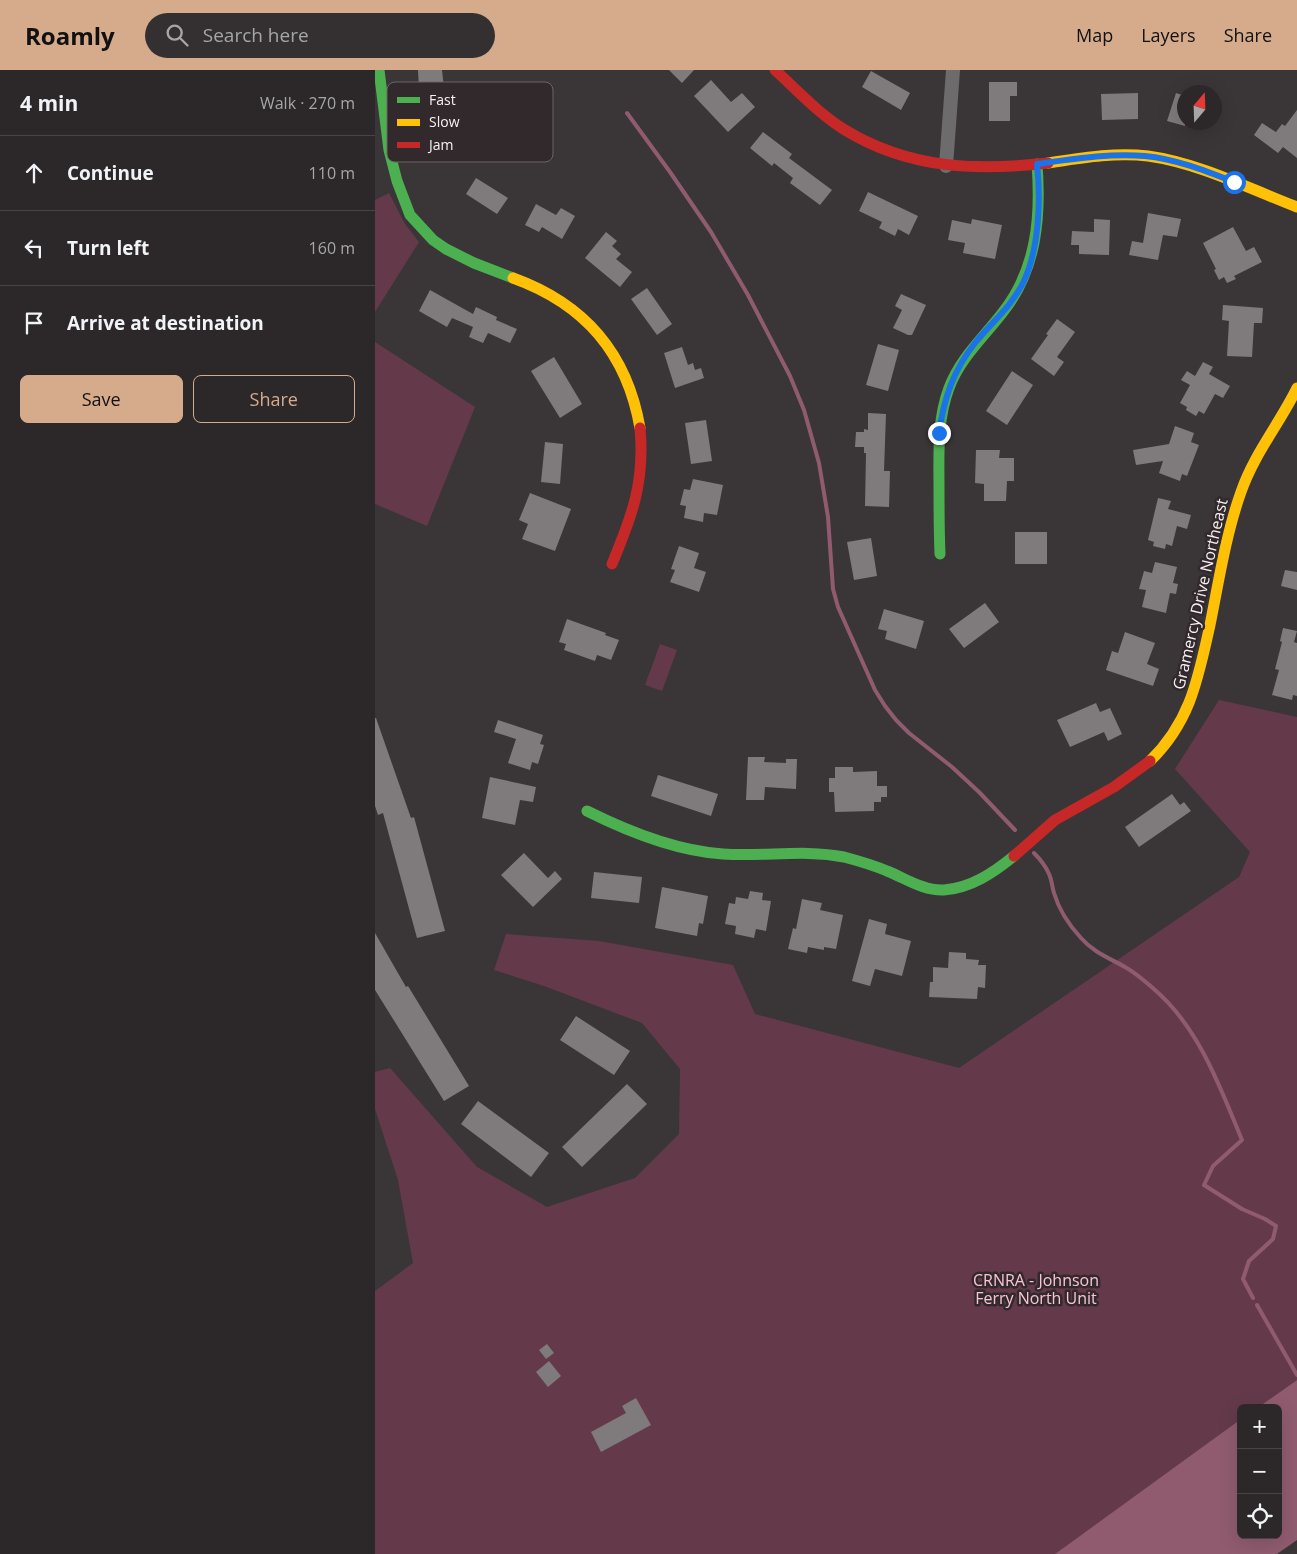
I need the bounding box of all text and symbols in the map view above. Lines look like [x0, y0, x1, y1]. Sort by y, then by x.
search box [145, 13, 495, 58]
text: Roamly [25, 19, 115, 52]
icon: search [163, 21, 191, 49]
text: Search here [203, 22, 309, 48]
text: Map [1076, 23, 1113, 47]
text: Layers [1141, 23, 1196, 47]
text: Share [1224, 23, 1272, 47]
legend [387, 82, 553, 162]
north arrow [1177, 85, 1222, 130]
text: 4 min [20, 89, 78, 117]
text: Fast [429, 90, 456, 109]
text: Walk · 270 m [260, 92, 355, 114]
text: Slow [429, 112, 460, 131]
text: Jam [427, 135, 454, 154]
icon: ahead [20, 159, 48, 187]
text: Continue [67, 160, 154, 186]
text: 110 m [309, 162, 355, 184]
route start [1223, 171, 1246, 194]
icon: left [20, 234, 48, 262]
text: Turn left [67, 235, 149, 261]
text: 160 m [309, 237, 355, 259]
icon: arrive [20, 309, 48, 337]
text: Arrive at destination [67, 310, 264, 336]
button: Save [20, 375, 183, 423]
button: Share [193, 375, 355, 423]
route end [928, 422, 951, 445]
street label: Gramercy Drive Northeast [1167, 496, 1233, 692]
park label: CRNRA - Johnson Ferry North Unit [973, 1269, 1099, 1309]
map controls [1237, 1404, 1282, 1539]
button: + [1237, 1404, 1282, 1449]
button: − [1237, 1449, 1282, 1494]
button: locate [1237, 1494, 1282, 1539]

